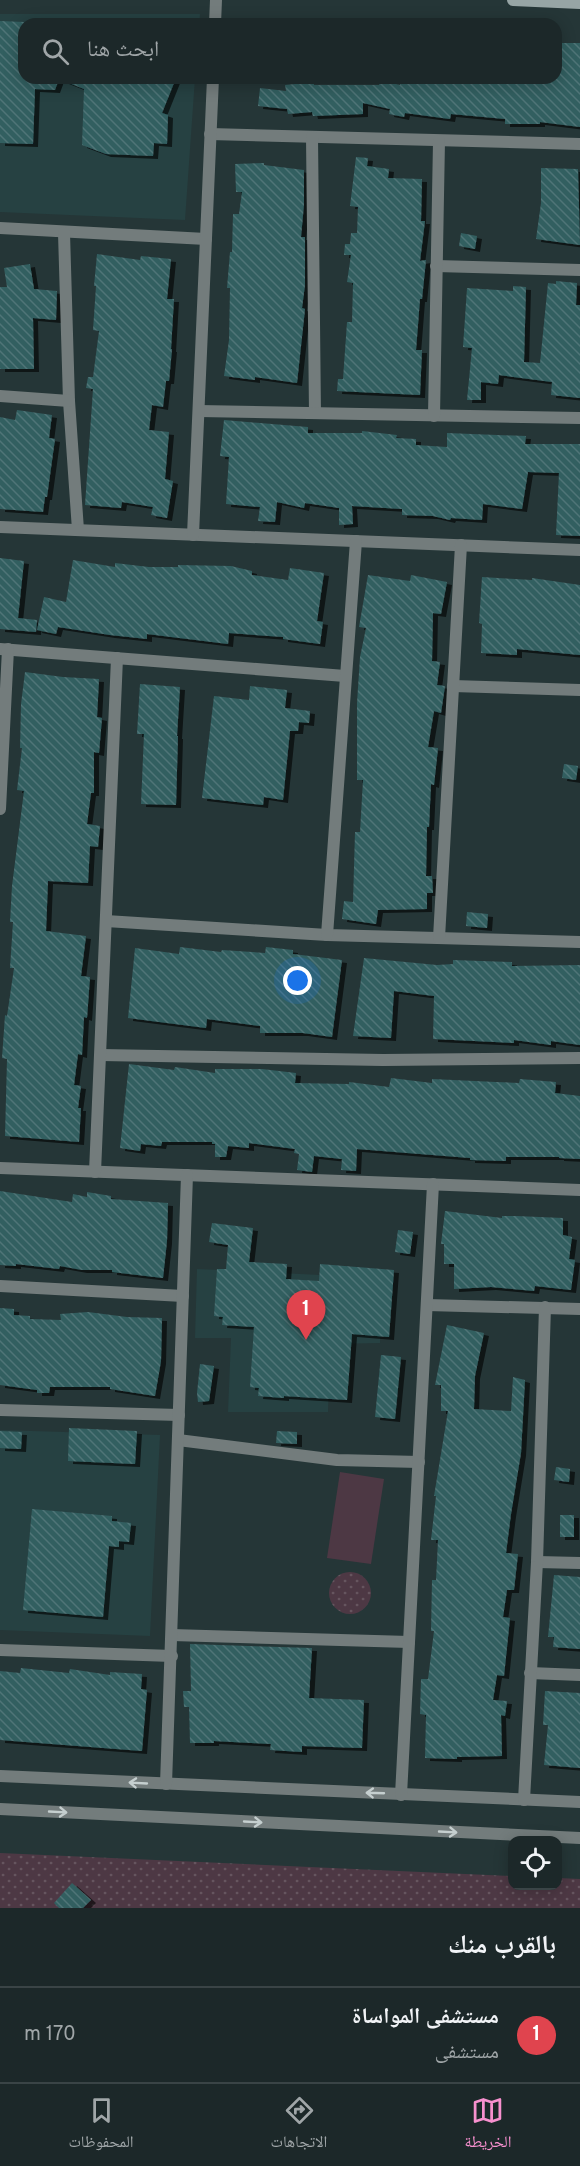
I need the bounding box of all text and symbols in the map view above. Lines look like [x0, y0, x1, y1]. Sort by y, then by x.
search box [18, 18, 562, 84]
icon: search [39, 35, 72, 68]
text: ابحث هنا [87, 37, 159, 64]
your location [283, 966, 312, 995]
pin: 1 [286, 1290, 326, 1340]
one-way arrow [128, 1777, 148, 1788]
one-way arrow [365, 1788, 385, 1799]
one-way arrow [48, 1807, 68, 1818]
one-way arrow [243, 1816, 263, 1827]
one-way arrow [437, 1826, 457, 1837]
map controls [508, 1836, 562, 1890]
button: locate [508, 1836, 562, 1890]
text: بالقرب منك [448, 1930, 556, 1963]
text: مستشفى المواساة [352, 2004, 499, 2031]
text: 170 m [24, 2022, 76, 2048]
text: 1 [533, 2022, 541, 2048]
text: مستشفى [435, 2040, 499, 2066]
tab: المحفوظات [69, 2094, 134, 2157]
tab: الاتجاهات [271, 2094, 327, 2157]
tab: الخريطة [464, 2094, 512, 2157]

